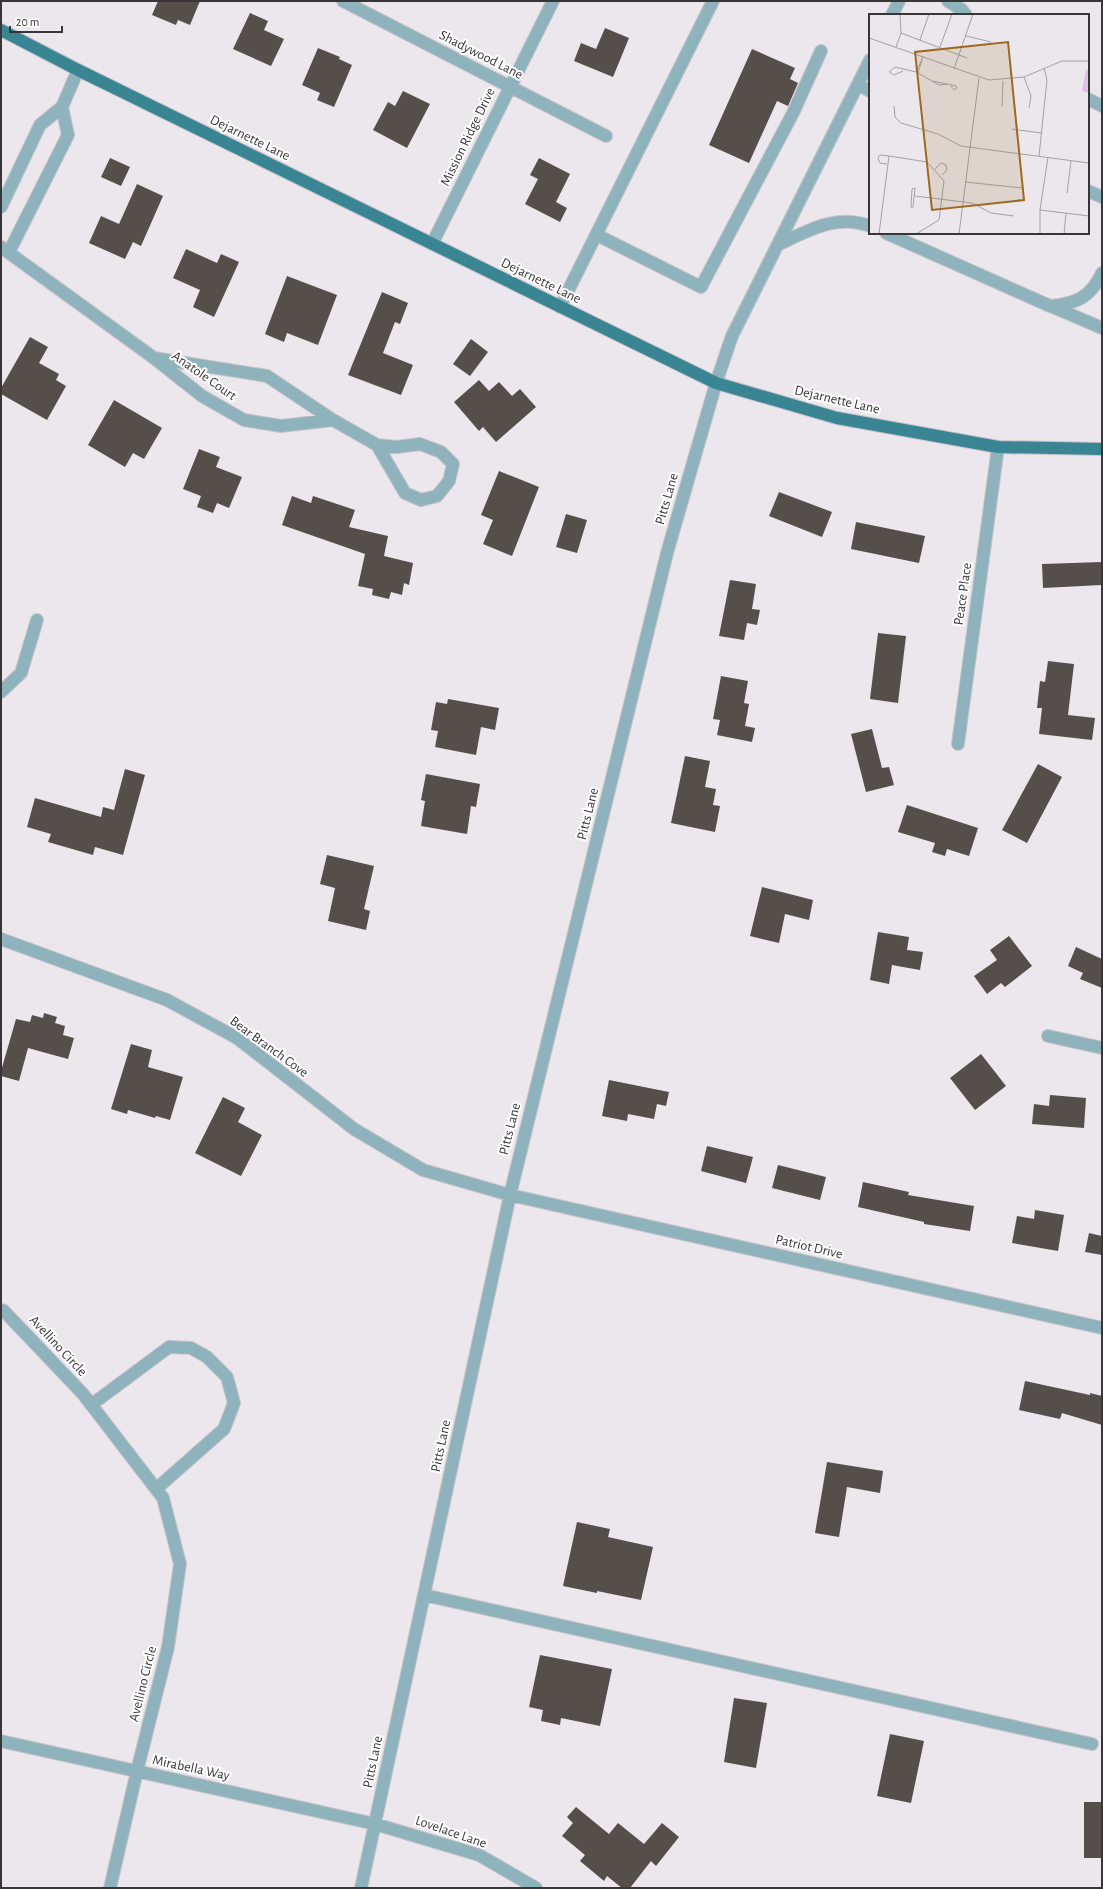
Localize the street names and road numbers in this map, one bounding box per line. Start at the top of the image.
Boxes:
street label: Shadywood Lane [437,28,525,82]
street label: Mission Ridge Drive [438,86,498,188]
street label: Dejarnette Lane [208,113,292,163]
street label: Dejarnette Lane [499,256,583,306]
street label: Anatole Court [169,349,239,404]
street label: Dejarnette Lane [793,383,881,417]
street label: Pitts Lane [653,472,681,526]
street label: Peace Place [952,562,974,626]
street label: Pitts Lane [575,787,601,841]
street label: Bear Branch Cove [227,1014,311,1080]
street label: Pitts Lane [497,1102,523,1156]
street label: Patriot Drive [774,1232,844,1262]
street label: Avellino Circle [27,1313,89,1379]
street label: Pitts Lane [429,1419,453,1473]
street label: Avellino Circle [127,1645,159,1723]
street label: Pitts Lane [361,1735,385,1789]
street label: Mirabella Way [151,1753,231,1783]
street label: Lovelace Lane [414,1813,488,1851]

